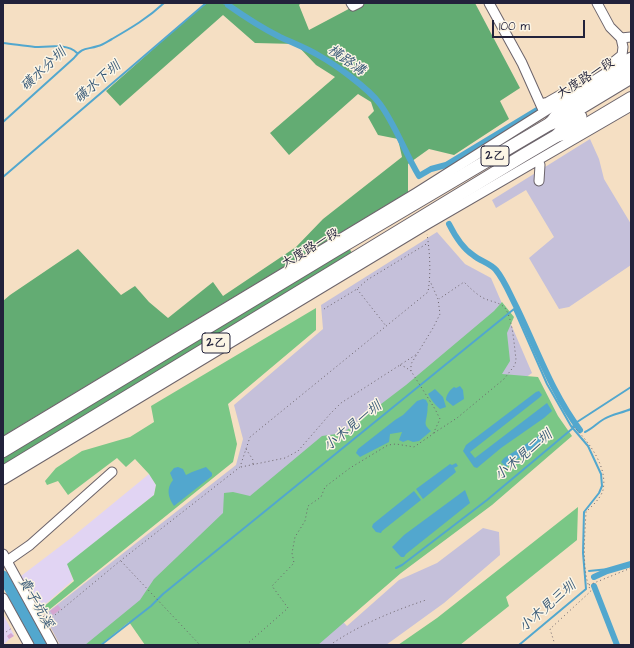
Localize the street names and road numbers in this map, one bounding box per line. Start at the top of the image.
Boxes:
street label: 大度路一段 [554,55,618,103]
road number: 2乙 [481,146,509,166]
street label: 大度路一段 [279,226,343,272]
road number: 2乙 [202,333,230,353]

